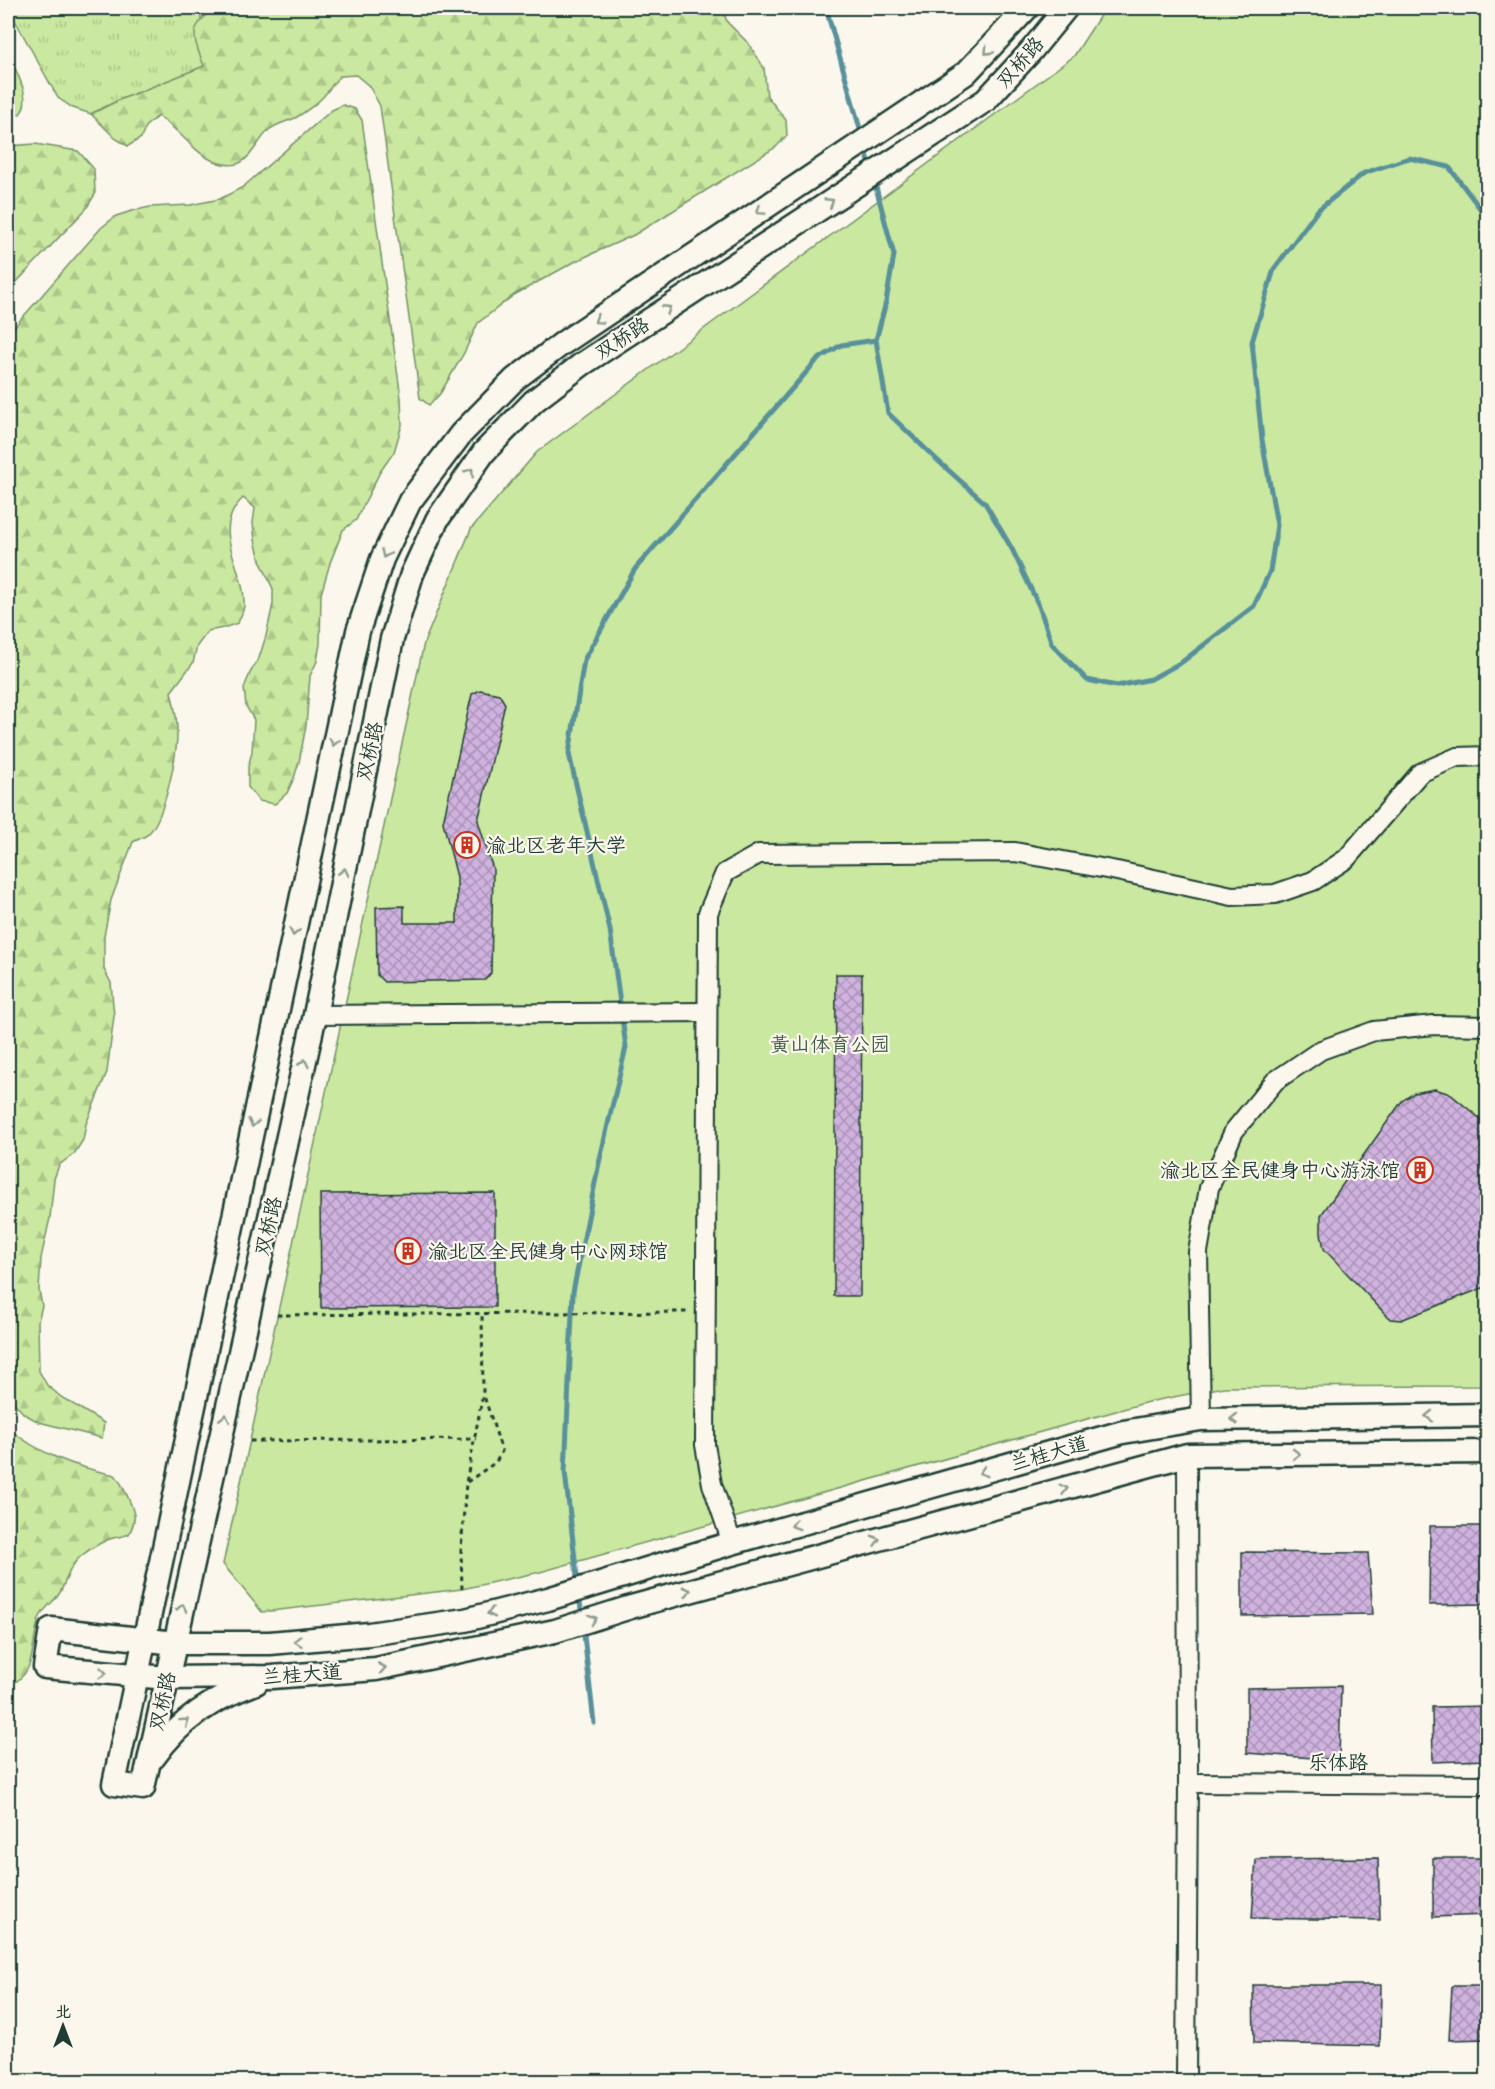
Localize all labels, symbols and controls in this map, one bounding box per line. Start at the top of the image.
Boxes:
street label: 双桥路 [991,31,1049,93]
one-way arrow [984,43,995,54]
one-way arrow [824,198,835,209]
one-way arrow [756,204,767,215]
one-way arrow [661,304,671,316]
street label: 双桥路 [590,311,655,364]
one-way arrow [594,312,604,324]
one-way arrow [463,467,474,478]
one-way arrow [380,547,392,558]
street label: 双桥路 [351,718,387,783]
one-way arrow [328,736,341,746]
building icon: 渝北区老年大学 [452,830,482,860]
place label: 渝北区老年大学 [486,833,626,857]
one-way arrow [337,868,350,878]
one-way arrow [288,927,301,937]
park label: 黄山体育公园 [770,1032,890,1056]
one-way arrow [297,1059,310,1069]
one-way arrow [248,1118,261,1128]
building icon: 渝北区全民健身中心游泳馆 [1405,1155,1435,1185]
place label: 渝北区全民健身中心游泳馆 [1160,1158,1400,1182]
street label: 双桥路 [250,1193,287,1258]
building icon: 渝北区全民健身中心网球馆 [393,1236,423,1266]
place label: 渝北区全民健身中心网球馆 [428,1239,668,1263]
one-way arrow [1425,1410,1434,1422]
one-way arrow [1230,1412,1239,1425]
one-way arrow [218,1413,231,1423]
street label: 兰桂大道 [1007,1430,1091,1476]
one-way arrow [1292,1448,1301,1460]
one-way arrow [978,1465,989,1477]
one-way arrow [1059,1483,1069,1496]
one-way arrow [790,1518,801,1530]
one-way arrow [870,1535,880,1547]
one-way arrow [682,1586,692,1598]
one-way arrow [175,1603,188,1613]
one-way arrow [486,1606,496,1619]
one-way arrow [587,1614,598,1626]
one-way arrow [293,1634,303,1647]
street label: 兰桂大道 [261,1659,343,1689]
one-way arrow [376,1662,386,1675]
one-way arrow [99,1666,108,1679]
street label: 双桥路 [144,1668,180,1733]
one-way arrow [178,1718,189,1729]
street label: 乐体路 [1308,1750,1369,1774]
north arrow [33,1996,93,2056]
text: 北 [55,2002,71,2021]

